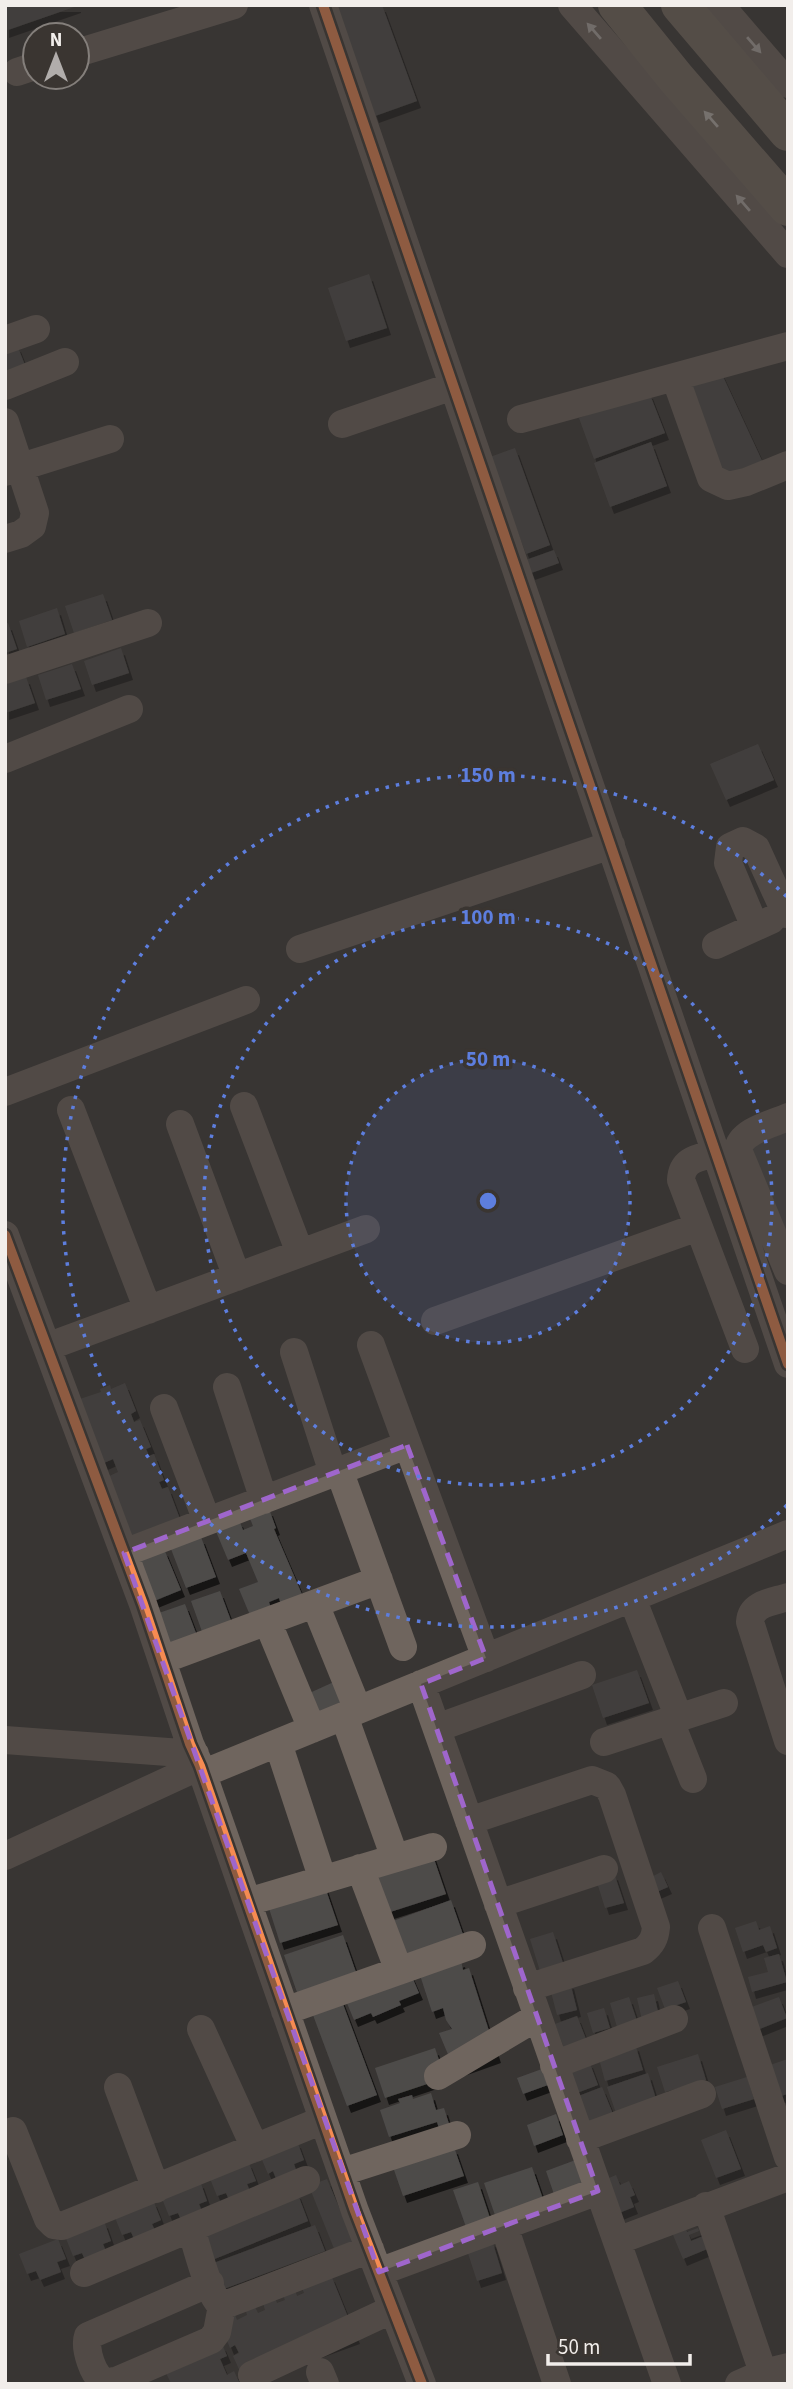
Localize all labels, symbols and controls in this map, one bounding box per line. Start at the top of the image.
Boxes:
north arrow [21,21,91,91]
one-way arrow [587,22,602,39]
text: N [50,27,62,54]
one-way arrow [746,36,761,53]
one-way arrow [704,110,719,127]
one-way arrow [736,194,751,211]
text: 150 m [460,760,516,790]
text: 100 m [460,902,516,932]
text: 50 m [466,1044,510,1074]
centre of rings [476,1189,500,1213]
scale bar [548,2322,690,2366]
text: 50 m [558,2332,600,2362]

